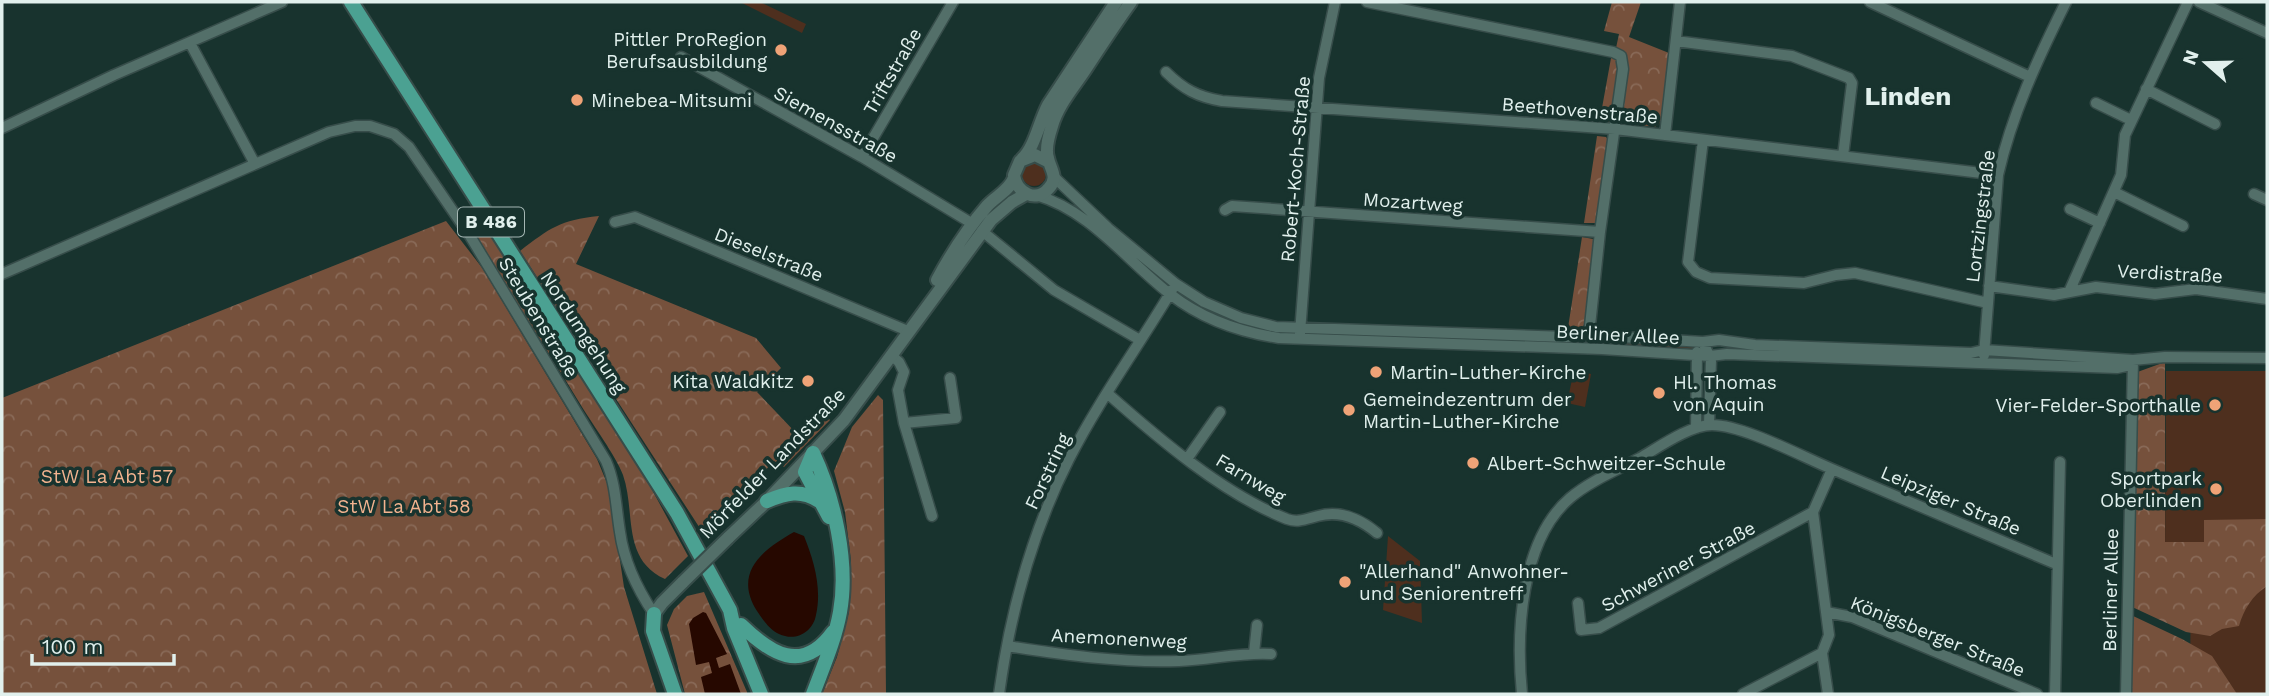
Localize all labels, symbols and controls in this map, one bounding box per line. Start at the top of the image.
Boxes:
street label: Triftstraße [858,24,926,119]
place label: Pittler ProRegion Berufsausbildung [606,28,768,73]
north arrow [2171,28,2241,98]
marker: Pittler ProRegion Berufsausbildung [773,42,789,58]
text: N [2177,47,2204,68]
street label: Robert-Koch-Straße [1276,75,1315,263]
street label: Siemensstraße [770,81,902,168]
district label: Linden [1865,81,1951,111]
place label: Minebea-Mitsumi [591,89,752,112]
marker: Minebea-Mitsumi [569,92,585,108]
street label: Beethovenstraße [1501,92,1659,129]
street label: Lortzingstraße [1961,148,2000,284]
street label: Mozartweg [1362,188,1465,218]
road number: B 486 [458,208,524,236]
street label: Dieselstraße [711,222,827,287]
street label: Steubenstraße [494,253,584,382]
street label: Verdistraße [2117,259,2223,288]
street label: Nordumgehung [536,267,632,398]
street label: Berliner Allee [1556,320,1680,349]
place label: Martin-Luther-Kirche [1390,361,1586,384]
marker: Martin-Luther-Kirche [1368,364,1384,380]
place label: Kita Waldkitz [672,370,794,393]
place label: Hl. Thomas von Aquin [1673,371,1777,416]
marker: Kita Waldkitz [800,373,816,389]
street label: Mörfelder Landstraße [694,383,850,543]
marker: Hl. Thomas von Aquin [1651,385,1667,401]
place label: Gemeindezentrum der Martin-Luther-Kirche [1363,388,1572,433]
place label: Vier-Felder-Sporthalle [1995,394,2201,417]
marker: Vier-Felder-Sporthalle [2207,397,2223,413]
marker: Gemeindezentrum der Martin-Luther-Kirche [1341,402,1357,418]
street label: Forstring [1020,428,1076,513]
street label: Farnweg [1212,449,1291,509]
place label: Albert-Schweitzer-Schule [1487,452,1726,475]
marker: Albert-Schweitzer-Schule [1465,455,1481,471]
street label: Leipziger Straße [1877,461,2024,540]
park label: StW La Abt 57 [41,465,173,488]
place label: Sportpark Oberlinden [2100,467,2202,512]
marker: Sportpark Oberlinden [2208,481,2224,497]
park label: StW La Abt 58 [337,495,471,518]
street label: Schweriner Straße [1597,516,1759,617]
street label: Berliner Allee [2098,528,2123,652]
place label: "Allerhand" Anwohner- und Seniorentreff [1359,560,1569,605]
marker: "Allerhand" Anwohner- und Seniorentreff [1337,574,1353,590]
street label: Königsberger Straße [1847,591,2028,682]
scale bar [32,622,173,666]
street label: Anemonenweg [1051,623,1188,654]
text: 100 m [42,634,104,659]

